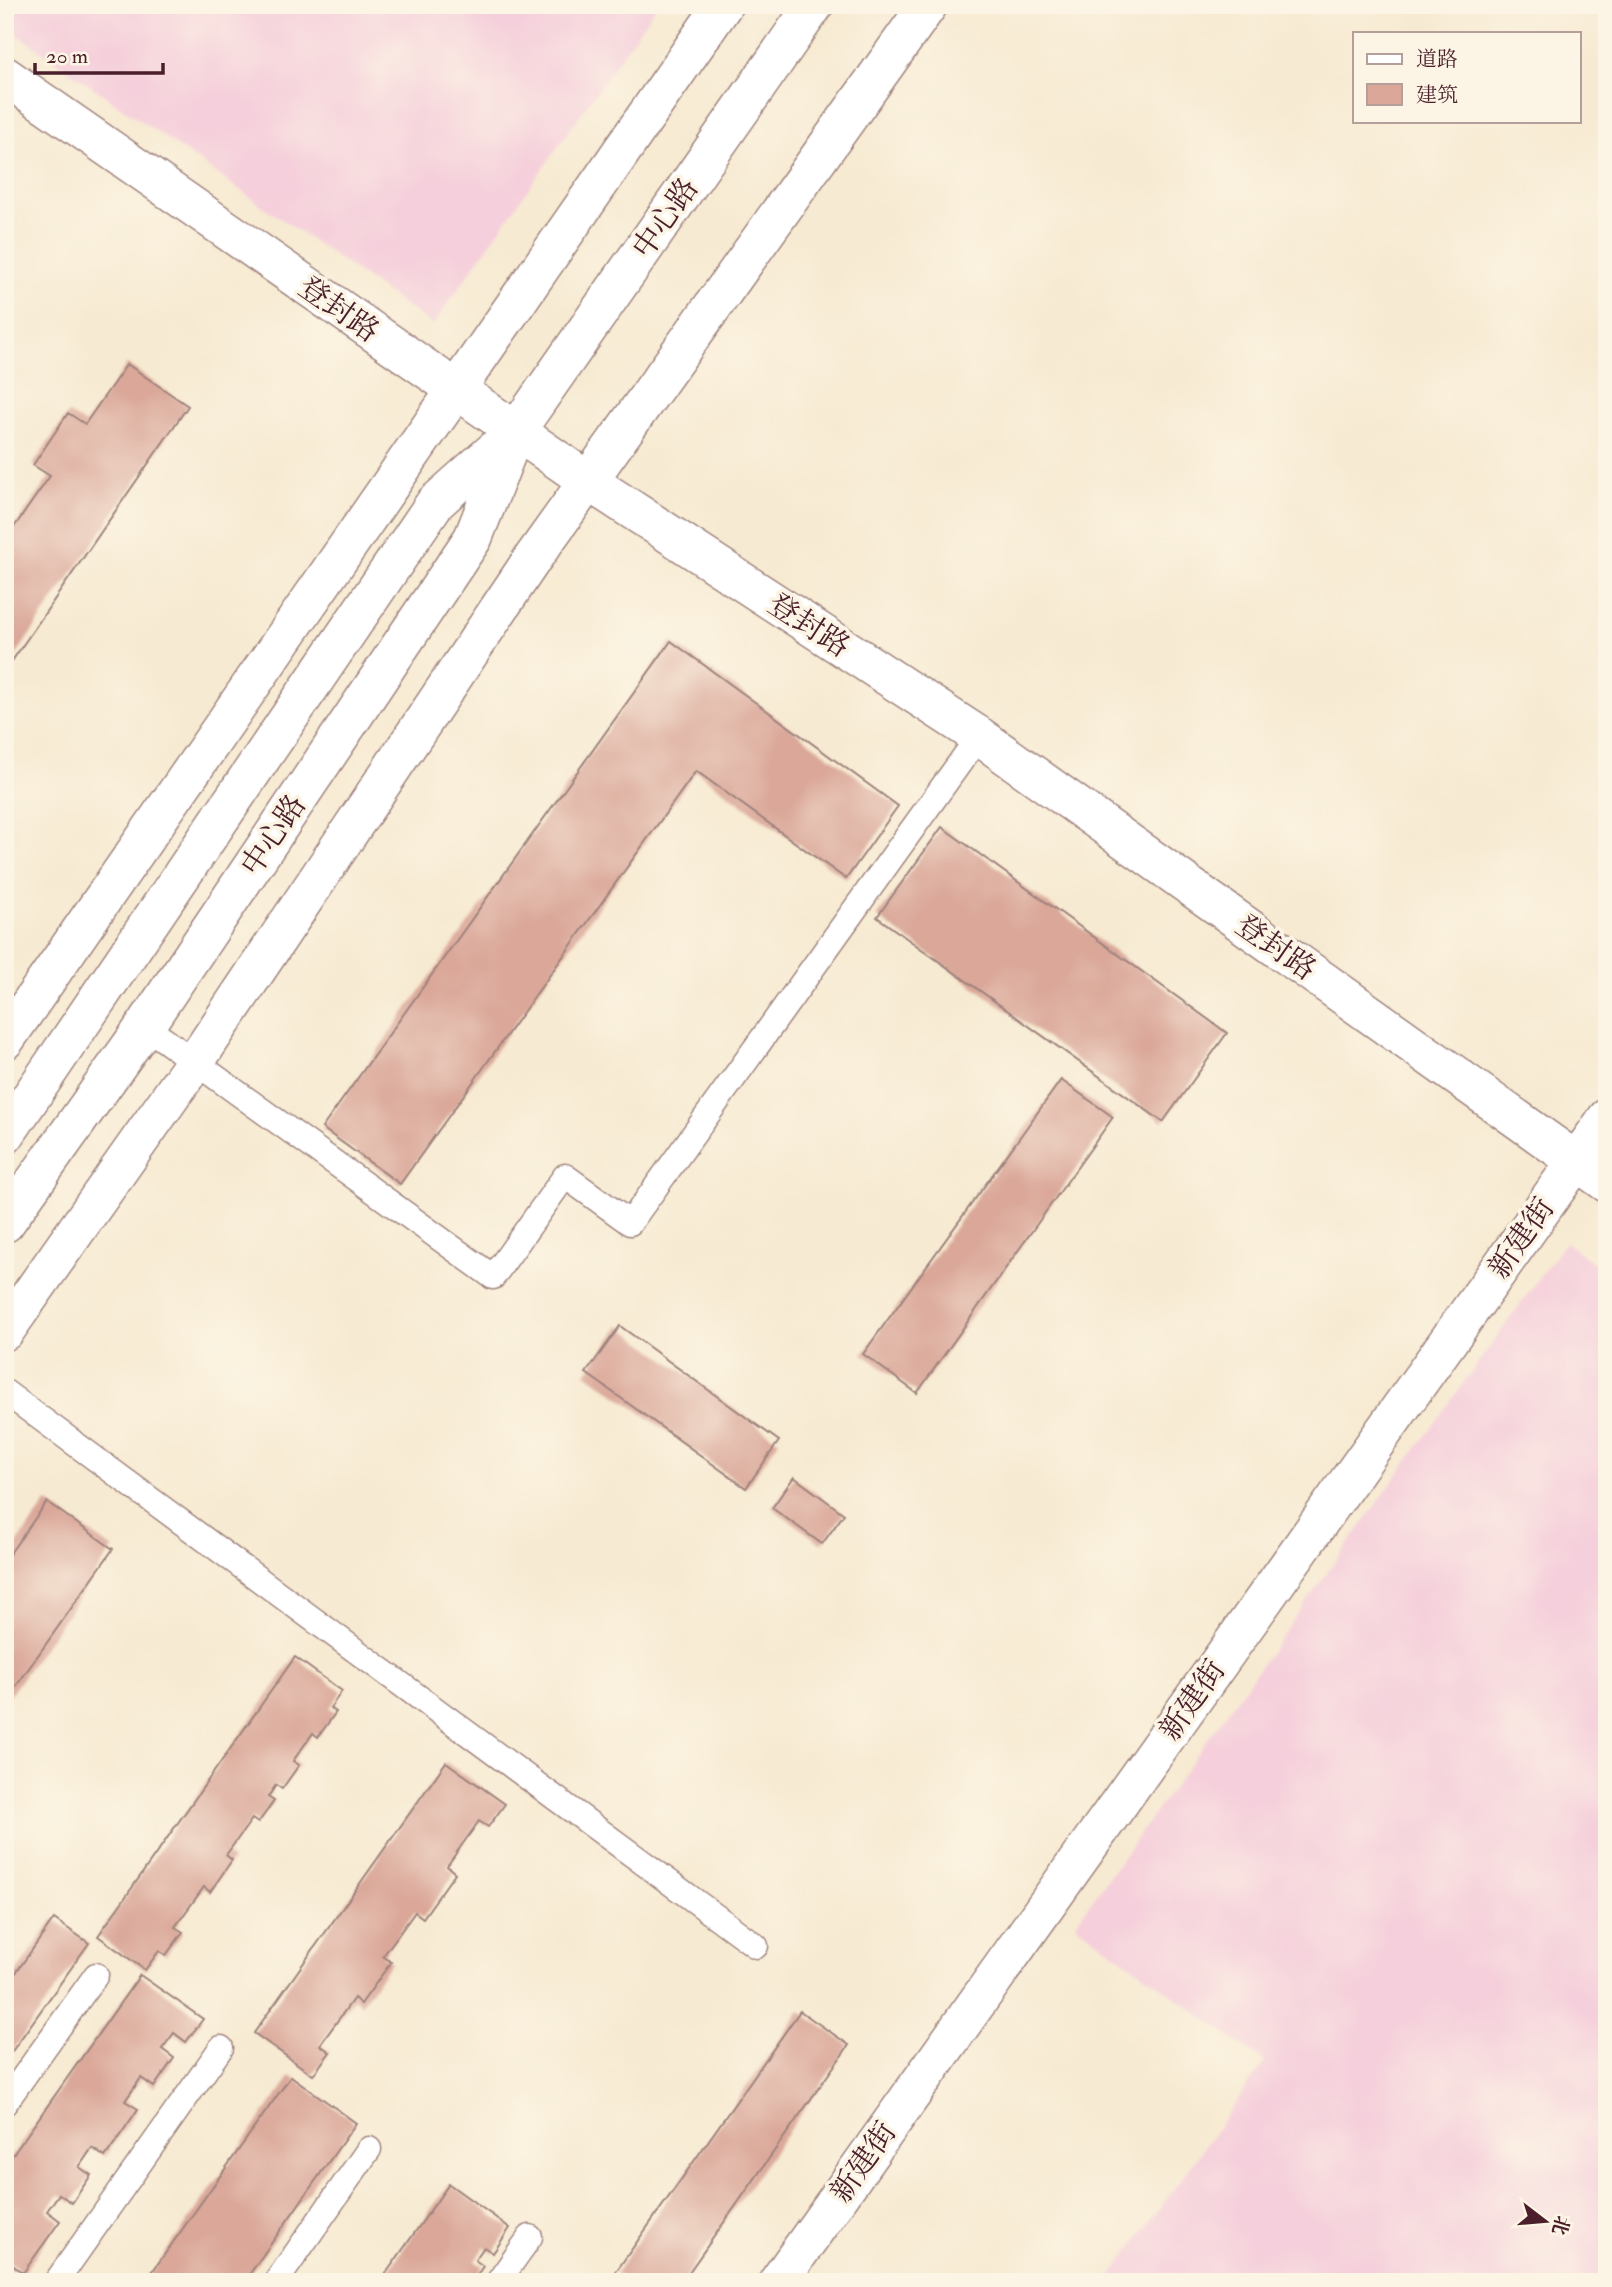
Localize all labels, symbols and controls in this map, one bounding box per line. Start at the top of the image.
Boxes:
scale bar [35,32,163,76]
legend [1353,32,1580,122]
text: 20 m [46,43,88,70]
text: 道路 [1416,46,1458,73]
text: 建筑 [1416,82,1458,109]
street label: 中心路 [624,171,706,266]
street label: 登封路 [291,268,386,350]
street label: 登封路 [761,585,857,665]
street label: 中心路 [233,788,314,883]
street label: 登封路 [1228,906,1323,988]
street label: 新建街 [1480,1191,1562,1286]
street label: 新建街 [1151,1653,1233,1748]
street label: 新建街 [822,2115,904,2210]
north arrow [1510,2186,1580,2256]
text: 北 [1546,2213,1575,2238]

